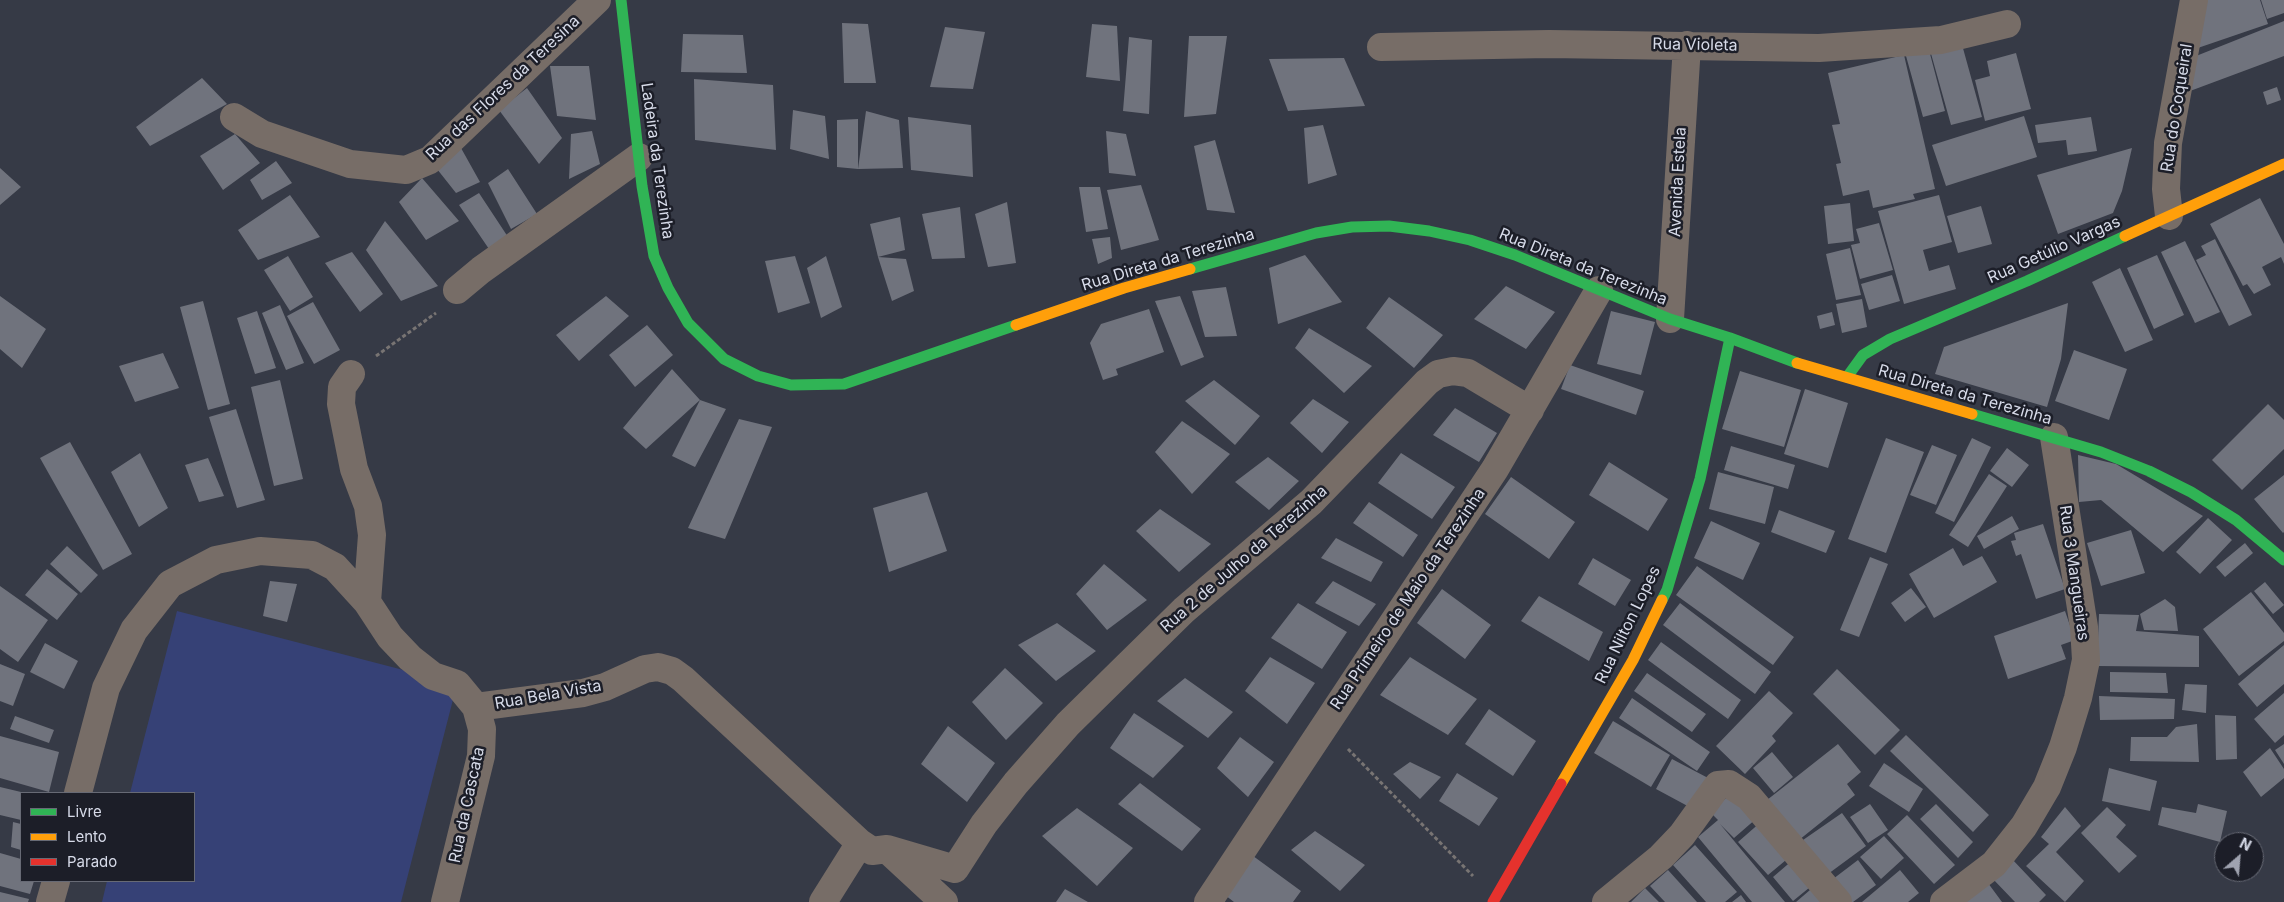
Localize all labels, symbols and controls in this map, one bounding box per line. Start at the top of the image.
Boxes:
street label: Rua das Flores da Teresina [422,12,584,164]
street label: Rua Violeta [1652,35,1738,55]
street label: Rua do Coqueiral [2157,42,2197,174]
street label: Ladeira da Terezinha [637,82,677,240]
street label: Avenida Estela [1666,127,1690,237]
street label: Rua Getúlio Vargas [1985,212,2123,288]
street label: Rua Direta da Terezinha [1496,224,1670,310]
street label: Rua Direta da Terezinha [1079,225,1257,295]
street label: Rua Direta da Terezinha [1876,361,2054,429]
street label: Rua 2 de Julho da Terezinha [1157,481,1331,637]
street label: Rua Primeiro de Maio da Terezinha [1327,485,1489,713]
street label: Rua 3 Mangueiras [2055,504,2093,642]
street label: Rua Nilton Lopes [1591,563,1665,687]
street label: Rua Bela Vista [493,676,603,714]
street label: Rua da Cascata [445,745,489,865]
legend [20,792,195,882]
text: Livre [67,802,102,821]
text: Lento [67,827,107,846]
north arrow [2214,832,2264,882]
text: N [2237,834,2254,854]
text: Parado [67,852,117,871]

